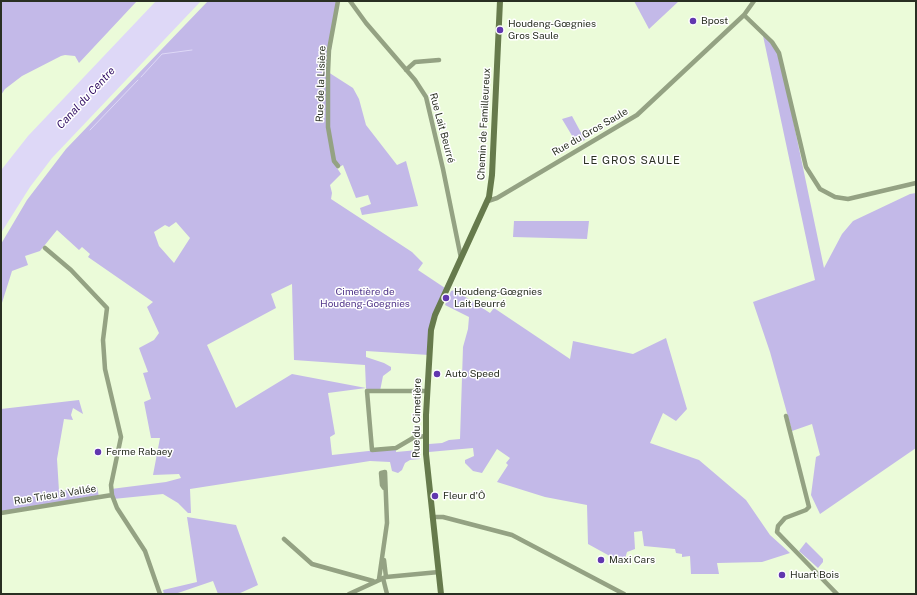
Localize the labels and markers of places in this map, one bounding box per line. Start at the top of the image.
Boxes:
place label: Bpost [701,15,728,27]
marker: Bpost [688,16,698,26]
place label: Houdeng-Gœgnies Gros Saule [508,18,596,42]
marker: Houdeng-Gœgnies Gros Saule [495,25,505,35]
place label: Houdeng-Gœgnies Lait Beurré [454,286,542,310]
marker: Houdeng-Gœgnies Lait Beurré [441,293,451,303]
place label: Auto Speed [445,368,500,380]
marker: Auto Speed [432,369,442,379]
place label: Ferme Rabaey [106,446,173,458]
marker: Ferme Rabaey [93,447,103,457]
place label: Fleur d'Ô [443,490,485,502]
marker: Fleur d'Ô [430,491,440,501]
place label: Maxi Cars [609,554,655,566]
marker: Maxi Cars [596,555,606,565]
place label: Huart Bois [790,569,839,581]
marker: Huart Bois [777,570,787,580]

